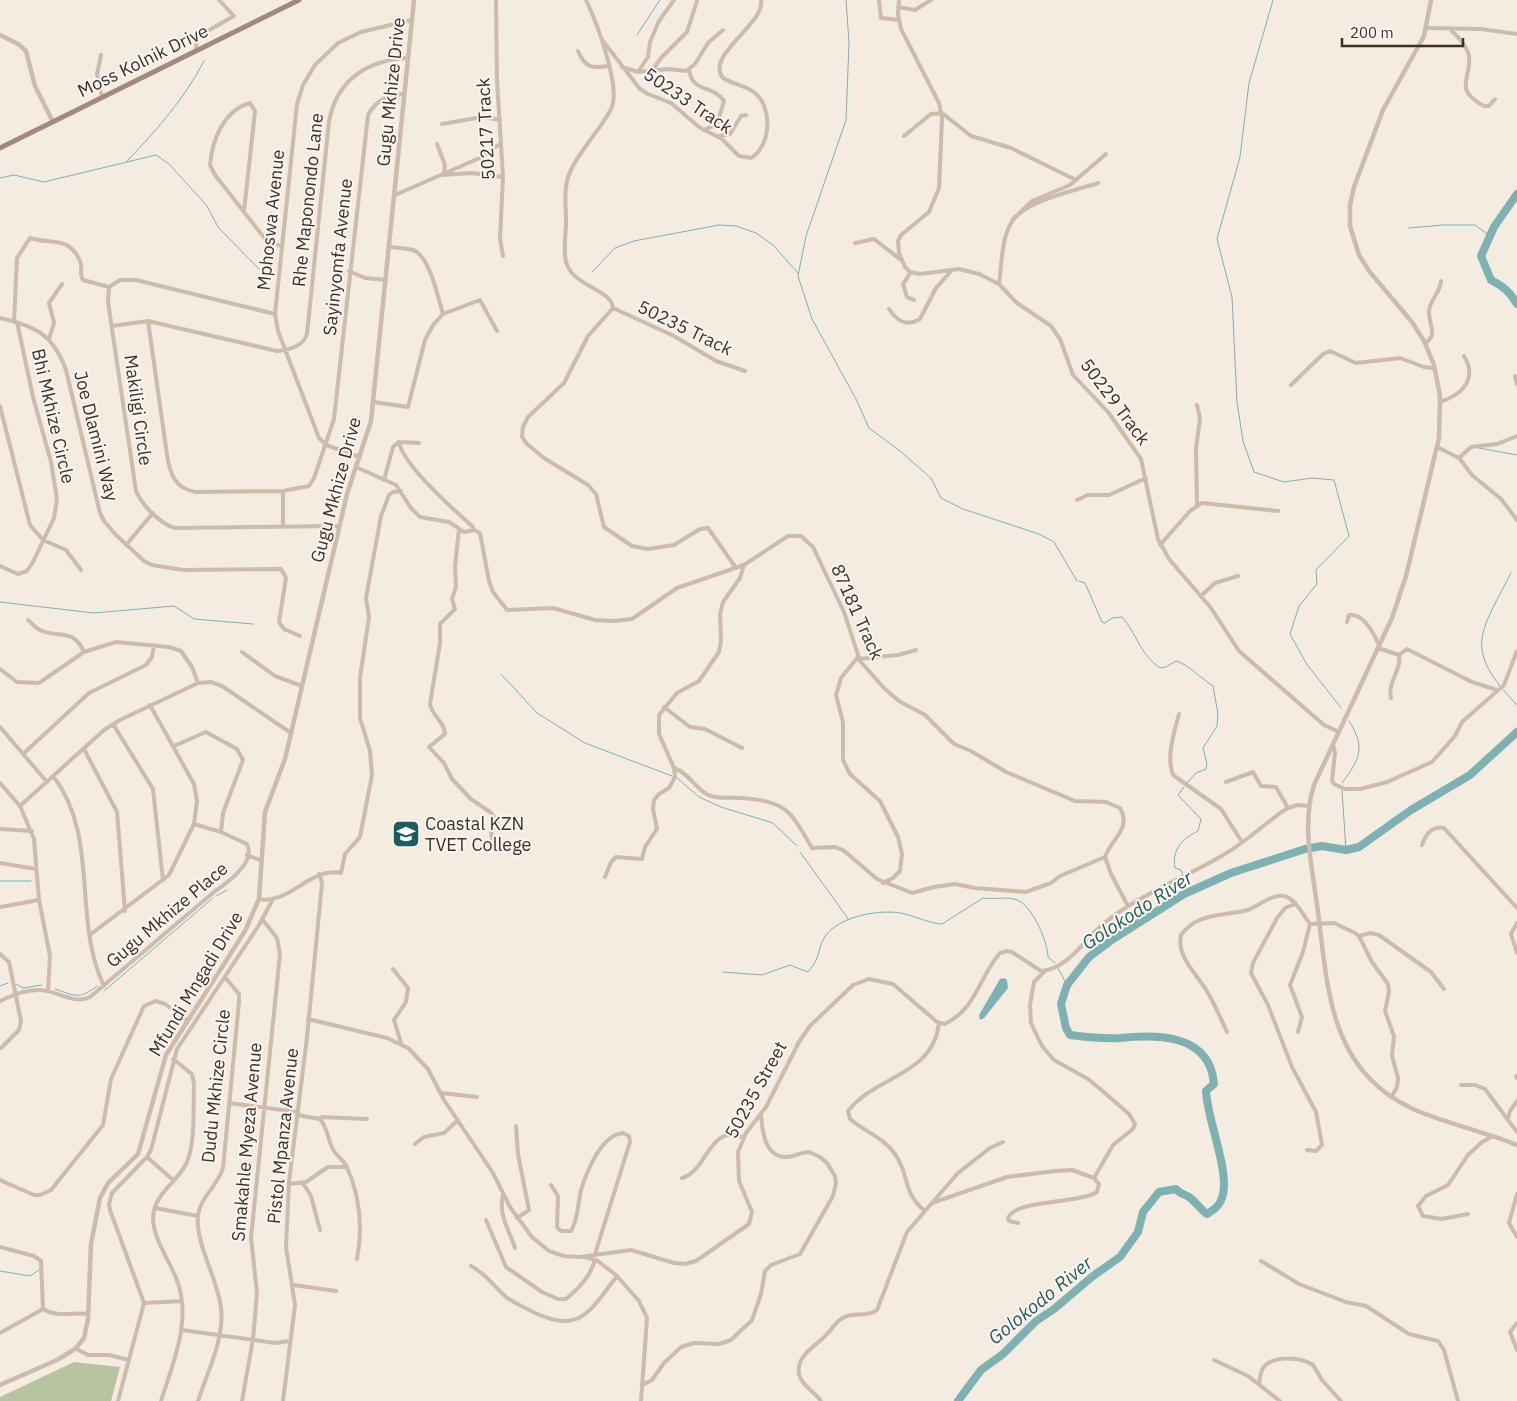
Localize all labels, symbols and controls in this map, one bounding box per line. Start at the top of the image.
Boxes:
scale bar [1342,15,1463,47]
street label: Gugu Mkhize Drive [371,16,410,168]
street label: Moss Kolnik Drive [74,19,212,102]
text: 200 m [1350,23,1394,42]
street label: 50233 Track [639,62,738,139]
street label: 50217 Track [471,77,500,181]
street label: Rhe Maponondo Lane [287,112,328,288]
street label: Mphoswa Avenue [252,148,289,292]
street label: Sayinyomfa Avenue [318,177,357,337]
street label: 50235 Track [634,295,737,361]
street label: Bhi Mkhize Circle [27,346,80,486]
street label: Makiligi Circle [119,353,158,467]
street label: 50229 Track [1075,354,1156,450]
street label: Joe Dlamini Way [69,368,124,503]
street label: Gugu Mkhize Drive [305,415,366,565]
street label: 87181 Track [826,560,889,664]
place label: Coastal KZN TVET College [425,812,532,856]
school or university icon: Coastal KZN TVET College [391,819,421,849]
street label: Gugu Mkhize Place [101,857,232,972]
water label: Golokodo River [1077,865,1198,955]
street label: Mfundi Mngadi Drive [143,907,248,1060]
street label: Dudu Mkhize Circle [196,1008,235,1164]
street label: 50235 Street [719,1037,792,1142]
street label: Smakahle Myeza Avenue [226,1041,267,1242]
street label: Pistol Mpanza Avenue [262,1047,303,1225]
water label: Golokodo River [983,1250,1098,1349]

